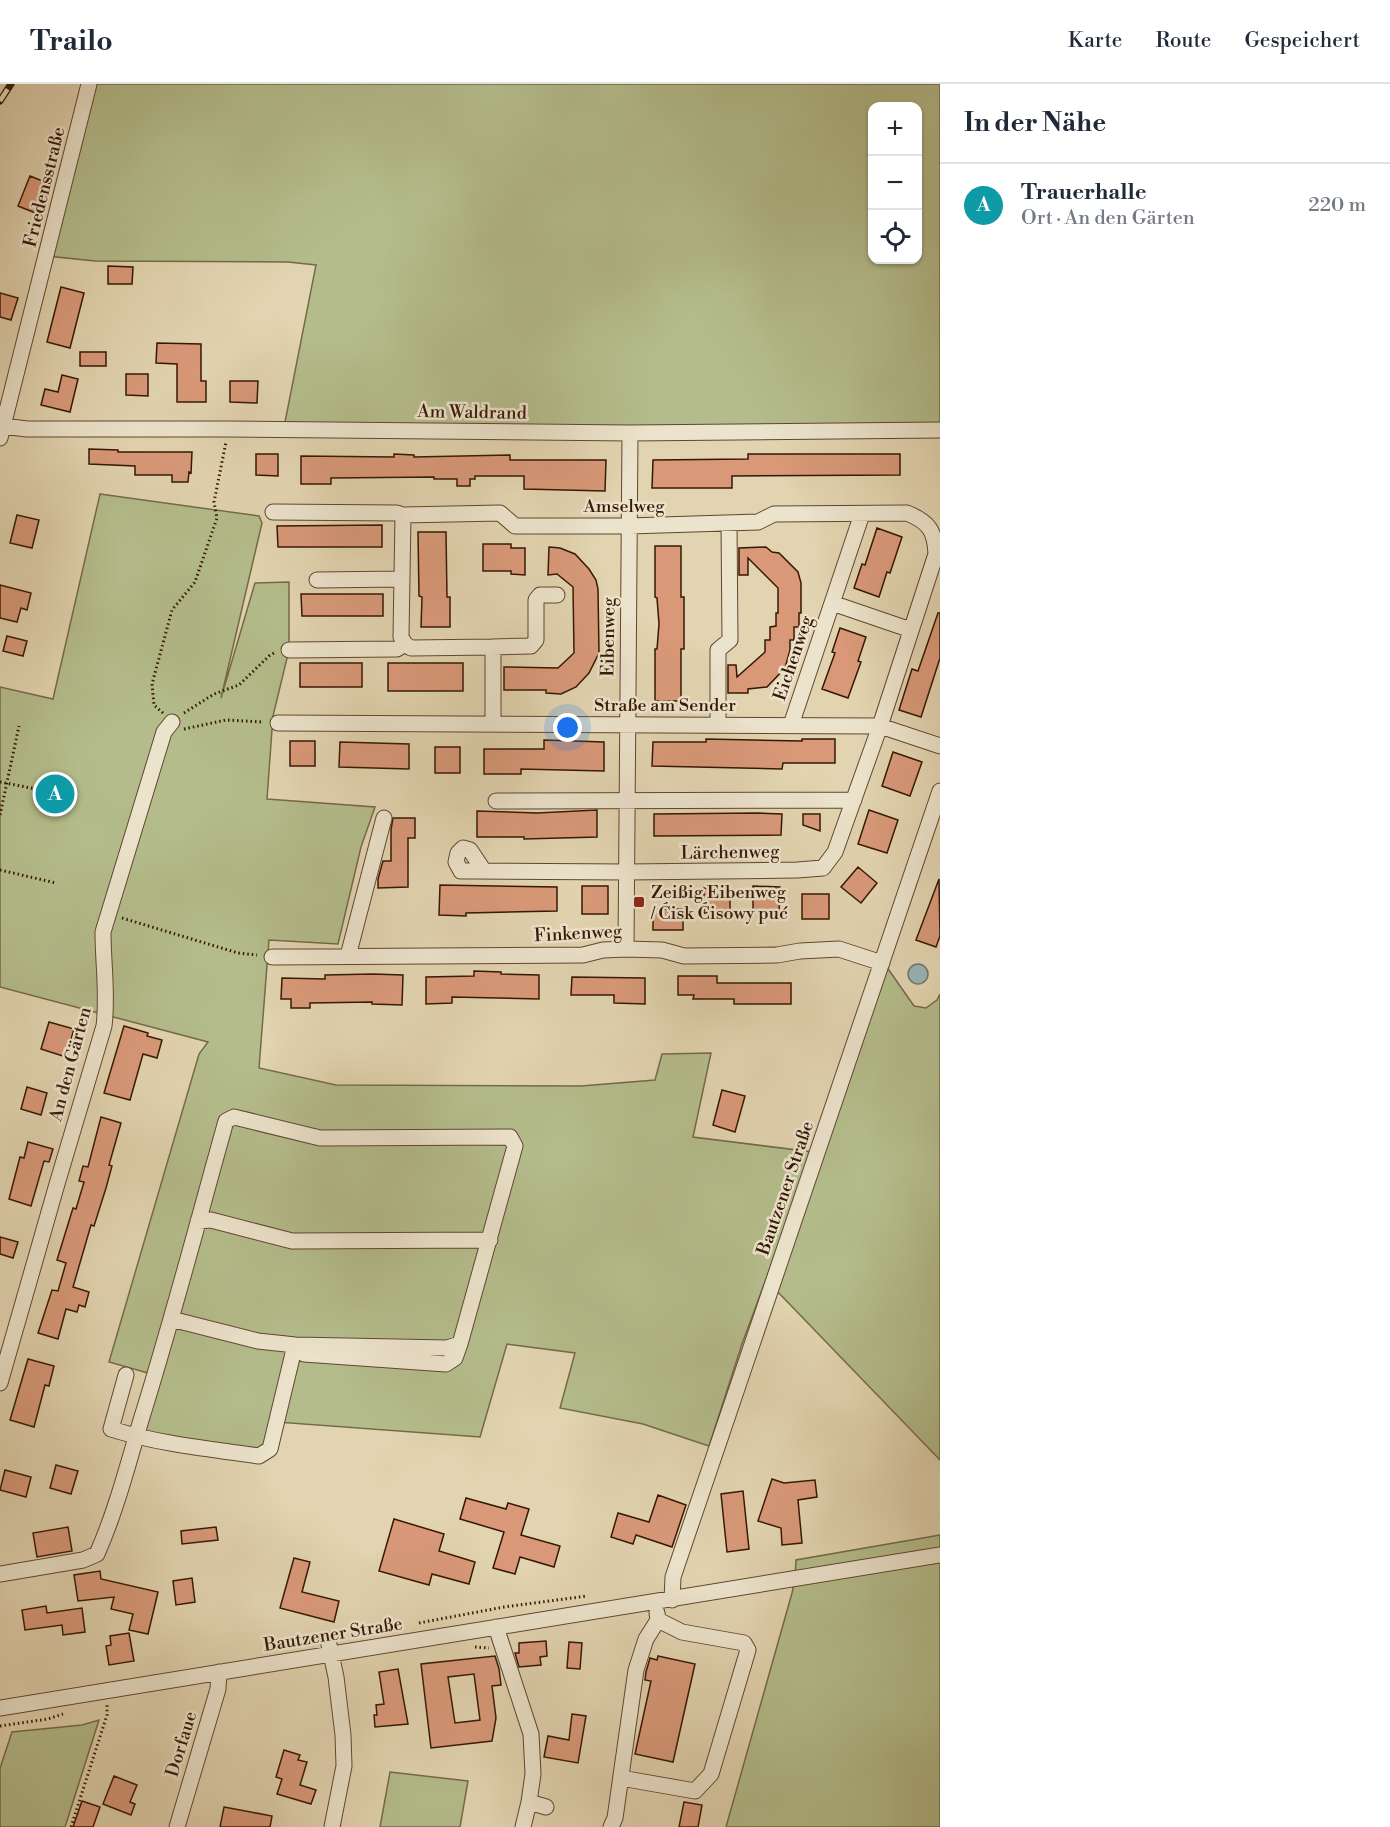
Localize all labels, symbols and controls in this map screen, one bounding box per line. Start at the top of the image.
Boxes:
text: Trailo [30,24,113,59]
text: Karte [1068,28,1122,54]
text: Route [1155,28,1211,54]
text: Gespeichert [1244,28,1360,54]
map controls [868,102,922,264]
button: + [868,102,922,156]
text: In der Nähe [964,107,1106,139]
street label: Friedensstraße [18,125,71,250]
button: − [868,156,922,210]
text: Trauerhalle [1021,179,1147,206]
text: A [976,193,991,218]
text: 220 m [1308,193,1366,218]
text: Ort · An den Gärten [1021,206,1195,231]
button: locate [868,210,922,264]
street label: Am Waldrand [416,400,528,425]
street label: Amselweg [582,495,665,518]
street label: Eibenweg [596,597,621,677]
street label: Eichenweg [768,612,819,704]
street label: Straße am Sender [594,694,736,717]
your location [553,713,582,742]
pin: A [36,772,74,816]
street label: Lärchenweg [680,840,780,865]
place label: Zeißig Eibenweg / Ćisk Ćisowy puć [650,881,788,925]
marker: Zeißig Eibenweg / Ćisk Ćisowy puć [632,895,646,909]
street label: Finkenweg [533,920,623,947]
street label: An den Gärten [44,1004,97,1125]
street label: Bautzener Straße [751,1118,819,1259]
street label: Bautzener Straße [261,1612,404,1657]
street label: Dorfaue [161,1709,202,1780]

